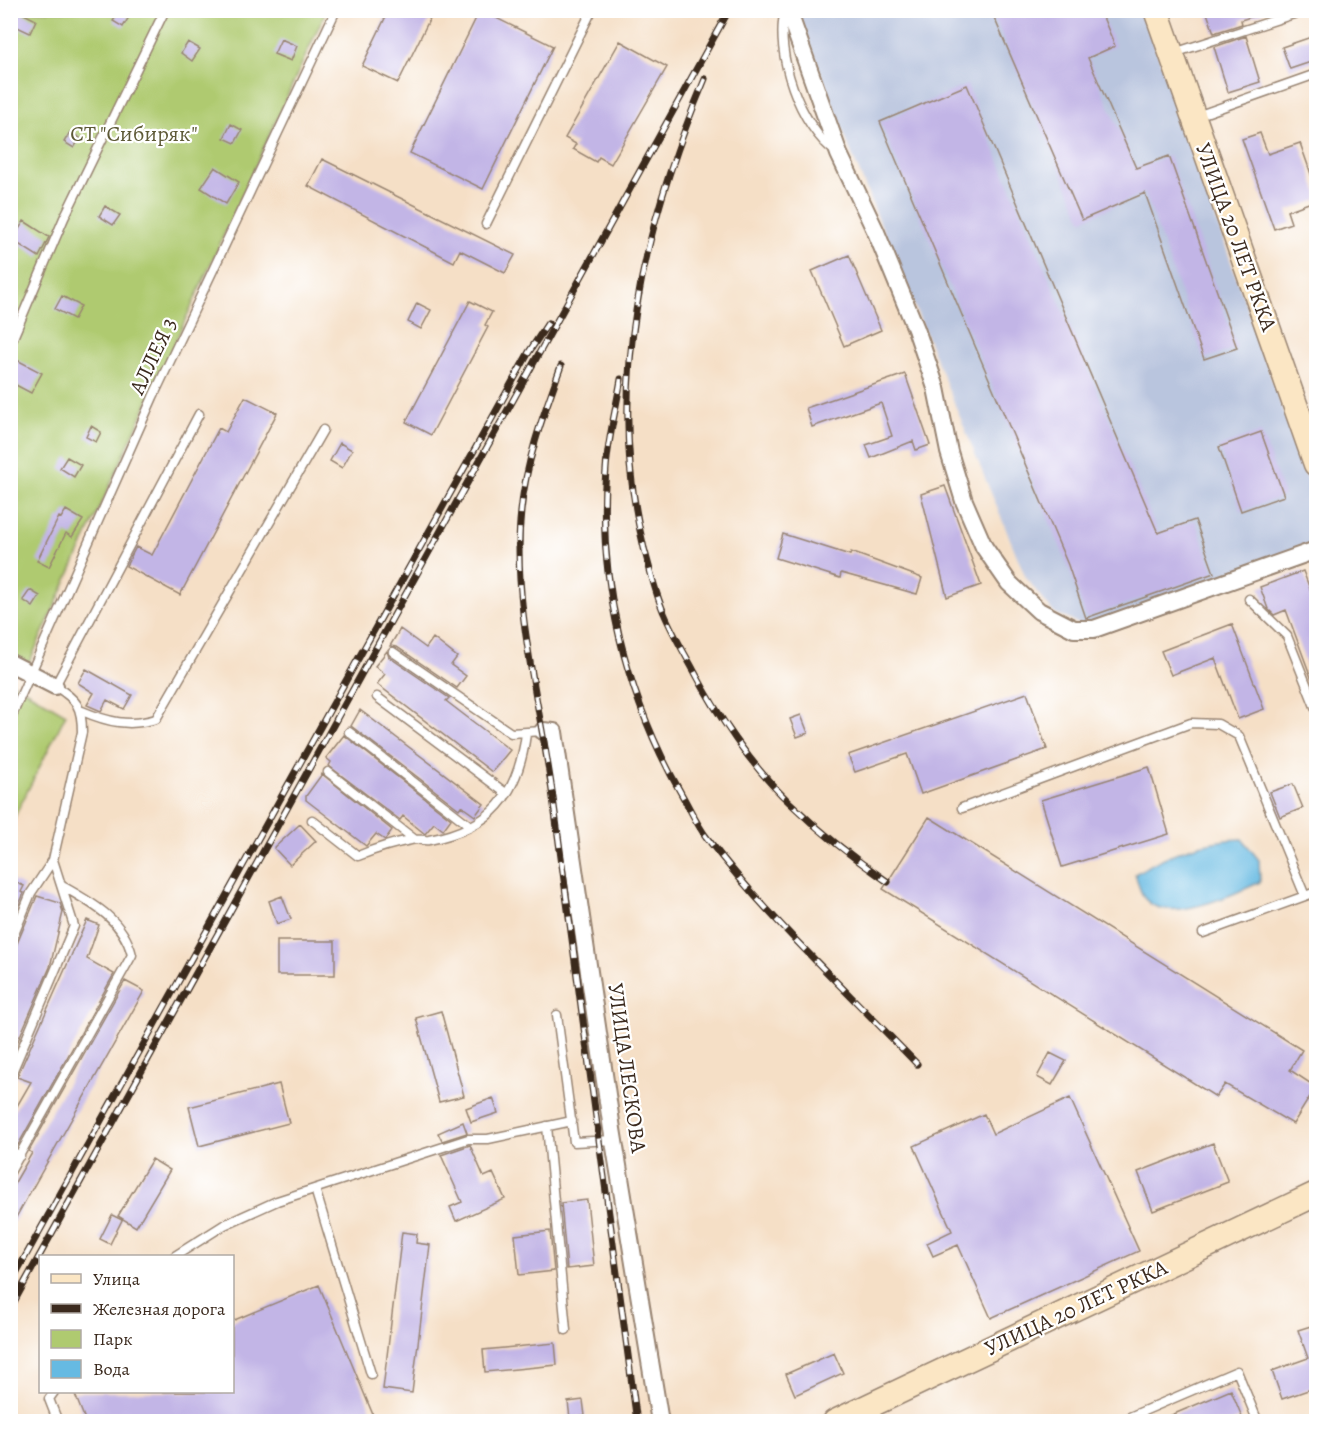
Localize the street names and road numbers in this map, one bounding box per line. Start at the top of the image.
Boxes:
street label: УЛИЦА 20 ЛЕТ РККА [1188,139,1284,336]
street label: АЛЛЕЯ 3 [122,313,184,400]
street label: УЛИЦА ЛЕСКОВА [600,981,654,1156]
street label: УЛИЦА 20 ЛЕТ РККА [980,1252,1173,1364]

